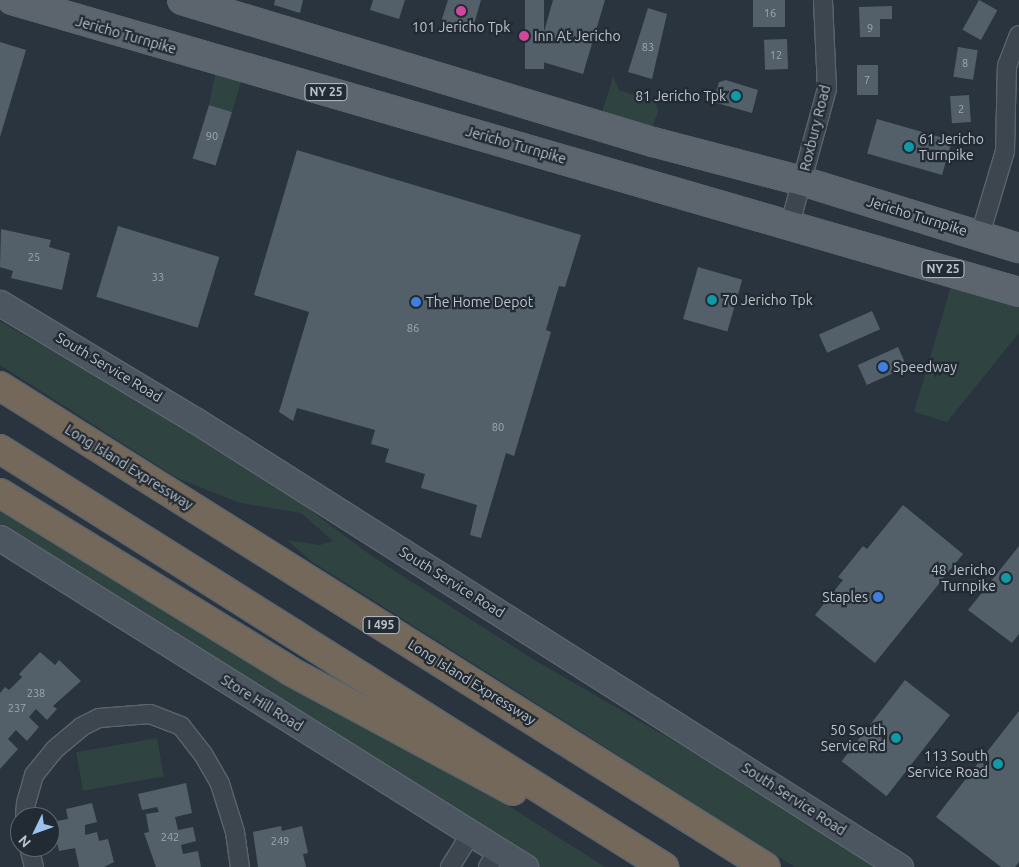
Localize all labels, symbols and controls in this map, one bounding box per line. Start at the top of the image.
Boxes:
marker: 101 Jericho Tpk [455,5,467,17]
house number: 16 [764,6,776,20]
street label: Jericho Turnpike [74,13,178,57]
place label: 101 Jericho Tpk [412,19,510,35]
house number: 9 [867,21,873,35]
place label: Inn At Jericho [534,28,621,44]
marker: Inn At Jericho [518,30,530,42]
house number: 83 [642,40,654,54]
house number: 12 [770,48,782,62]
house number: 8 [962,56,968,70]
house number: 7 [864,73,870,87]
road number: NY 25 [304,82,348,101]
street label: Roxbury Road [796,83,834,173]
place label: 81 Jericho Tpk [635,88,726,104]
marker: 81 Jericho Tpk [730,90,742,102]
house number: 2 [958,102,964,116]
street label: Jericho Turnpike [464,123,568,167]
house number: 90 [206,129,218,143]
place label: 61 Jericho Turnpike [919,131,984,164]
marker: 61 Jericho Turnpike [903,141,915,153]
street label: Jericho Turnpike [865,193,969,239]
house number: 25 [28,250,40,264]
road number: NY 25 [920,260,966,278]
house number: 33 [152,270,164,284]
place label: 70 Jericho Tpk [722,292,813,308]
place label: The Home Depot [426,294,533,310]
marker: 70 Jericho Tpk [706,294,718,306]
marker: The Home Depot [410,296,422,308]
house number: 86 [407,321,419,335]
street label: South Service Road [53,329,165,405]
place label: Speedway [893,359,957,375]
marker: Speedway [877,361,889,373]
house number: 80 [492,420,504,434]
street label: Long Island Expressway [62,421,196,513]
street label: South Service Road [396,543,508,621]
place label: 48 Jericho Turnpike [931,562,996,594]
marker: 48 Jericho Turnpike [1000,572,1012,584]
place label: Staples [822,589,868,605]
marker: Staples [872,591,884,603]
road number: I 495 [362,616,400,634]
street label: Long Island Expressway [405,636,539,728]
street label: Store Hill Road [218,671,306,735]
house number: 238 [27,686,45,700]
house number: 237 [8,701,26,715]
place label: 50 South Service Rd [821,722,886,754]
marker: 50 South Service Rd [890,732,902,744]
place label: 113 South Service Road [907,748,988,780]
marker: 113 South Service Road [992,758,1004,770]
street label: South Service Road [739,759,849,839]
north arrow [10,807,60,857]
house number: 242 [161,830,179,844]
text: N [15,832,34,851]
house number: 249 [271,834,289,848]

